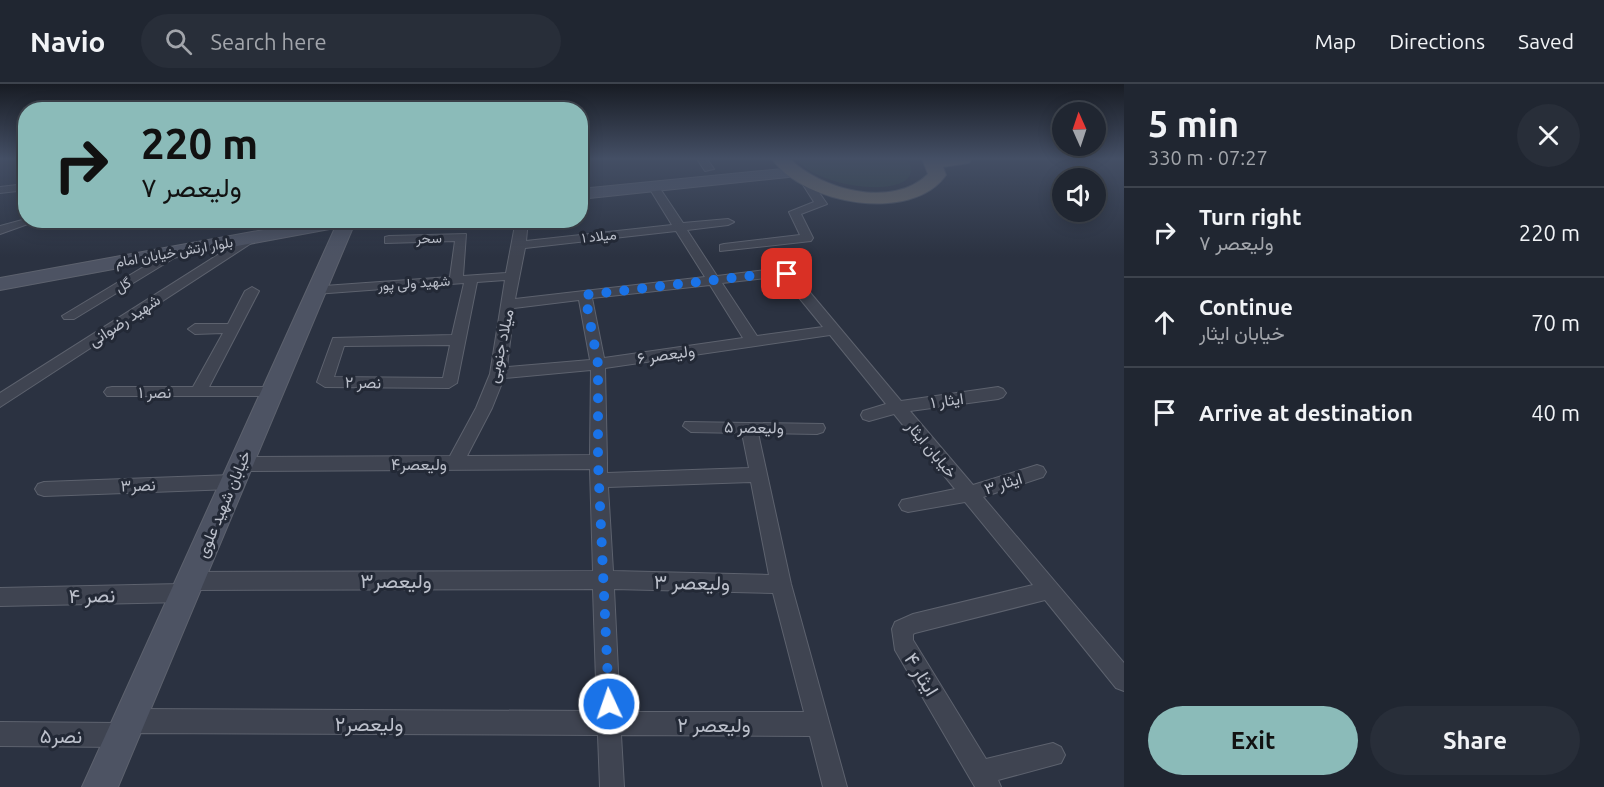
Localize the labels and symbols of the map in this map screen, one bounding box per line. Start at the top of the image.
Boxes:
north arrow [1052,102,1106,156]
street label: میلاد ۱ [581,226,617,246]
street label: سحر [415,230,442,247]
street label: بلوار ارتش خیابان امام [114,234,234,271]
pin [761,248,812,299]
street label: شهید ولی پور [376,272,451,296]
street label: گل [112,274,134,297]
street label: شهید رضوانی [85,290,164,352]
street label: میلاد جنوبی [483,307,519,385]
street label: ولیعصر ۶ [636,341,696,369]
street label: نصر ۲ [345,373,381,393]
street label: نصر ۱ [139,383,171,403]
street label: ایثار ۱ [930,389,965,413]
street label: خیابان ایثار [901,416,961,483]
street label: ولیعصر ۵ [724,417,784,439]
street label: خیابان شهید علوی [192,448,256,561]
street label: ولیعصر۴ [391,455,447,475]
street label: ایثار ۳ [982,468,1025,499]
street label: نصر۳ [120,475,156,497]
street label: ولیعصر۳ [360,569,432,594]
street label: ولیعصر ۳ [654,570,730,596]
street label: نصر ۴ [68,583,116,609]
street label: ایثار ۴ [898,648,944,701]
position arrow [577,672,641,736]
street label: ولیعصر۲ [335,712,403,737]
street label: ولیعصر ۲ [677,713,751,738]
street label: نصر۵ [40,724,82,749]

